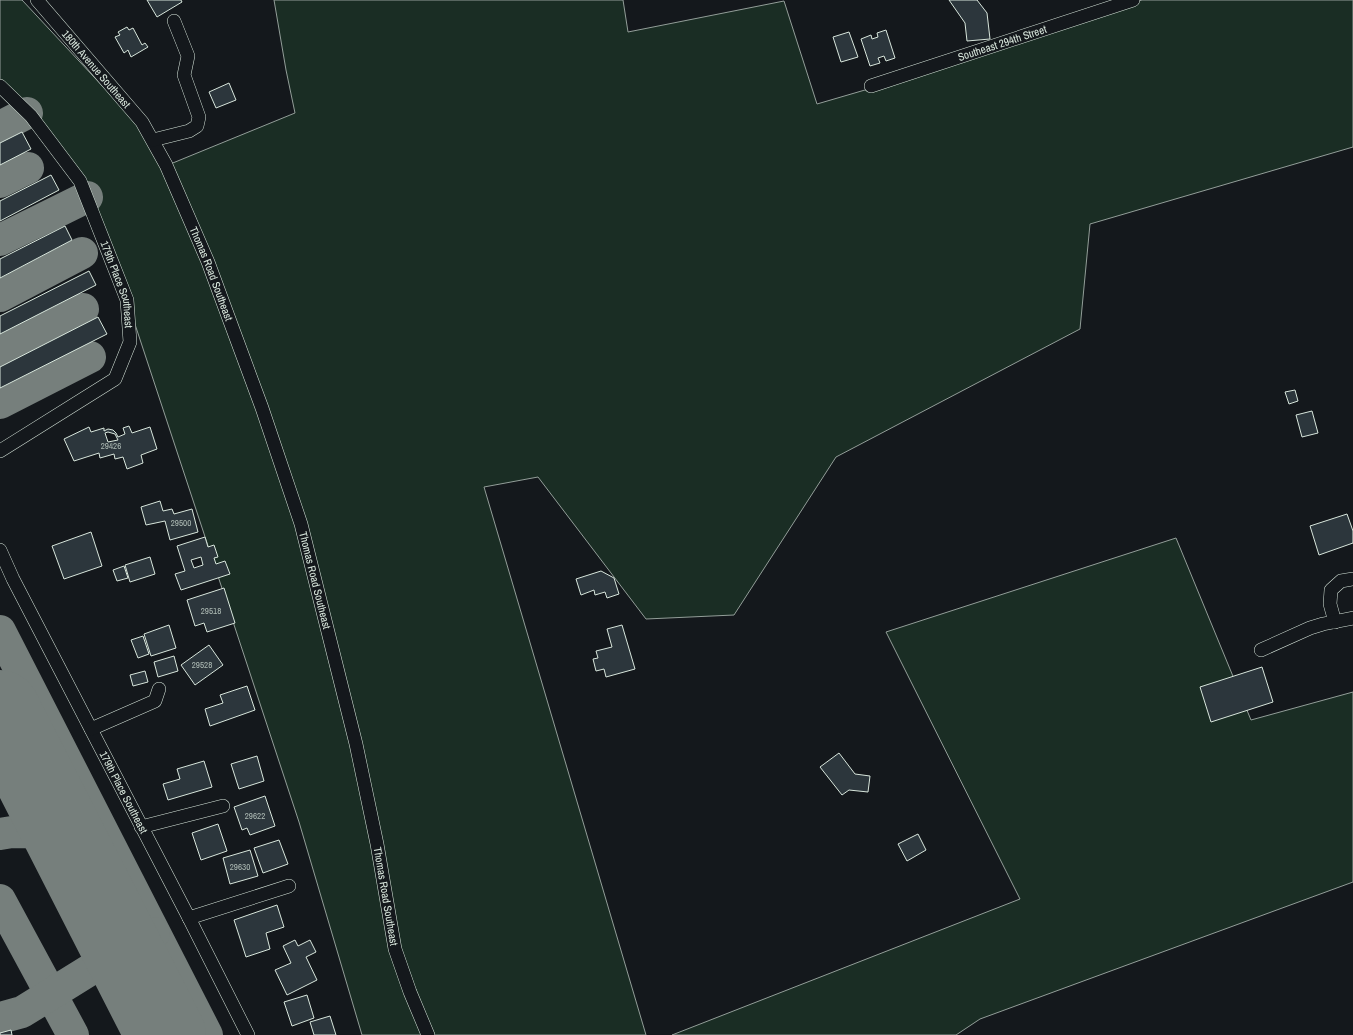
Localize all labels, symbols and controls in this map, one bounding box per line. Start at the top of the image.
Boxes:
street label: Southeast 294th Street [956,22,1049,64]
street label: 180th Avenue Southeast [59,27,134,111]
street label: Thomas Road Southeast [187,224,236,323]
street label: 179th Place Southeast [97,239,136,329]
house number: 29426 [101,440,121,452]
house number: 29500 [171,517,191,529]
street label: Thomas Road Southeast [296,530,334,631]
house number: 29518 [201,605,221,617]
house number: 29528 [192,659,212,671]
street label: 179th Place Southeast [97,749,151,836]
house number: 29622 [245,810,265,822]
street label: Thomas Road Southeast [371,846,401,947]
house number: 29630 [230,861,250,873]

